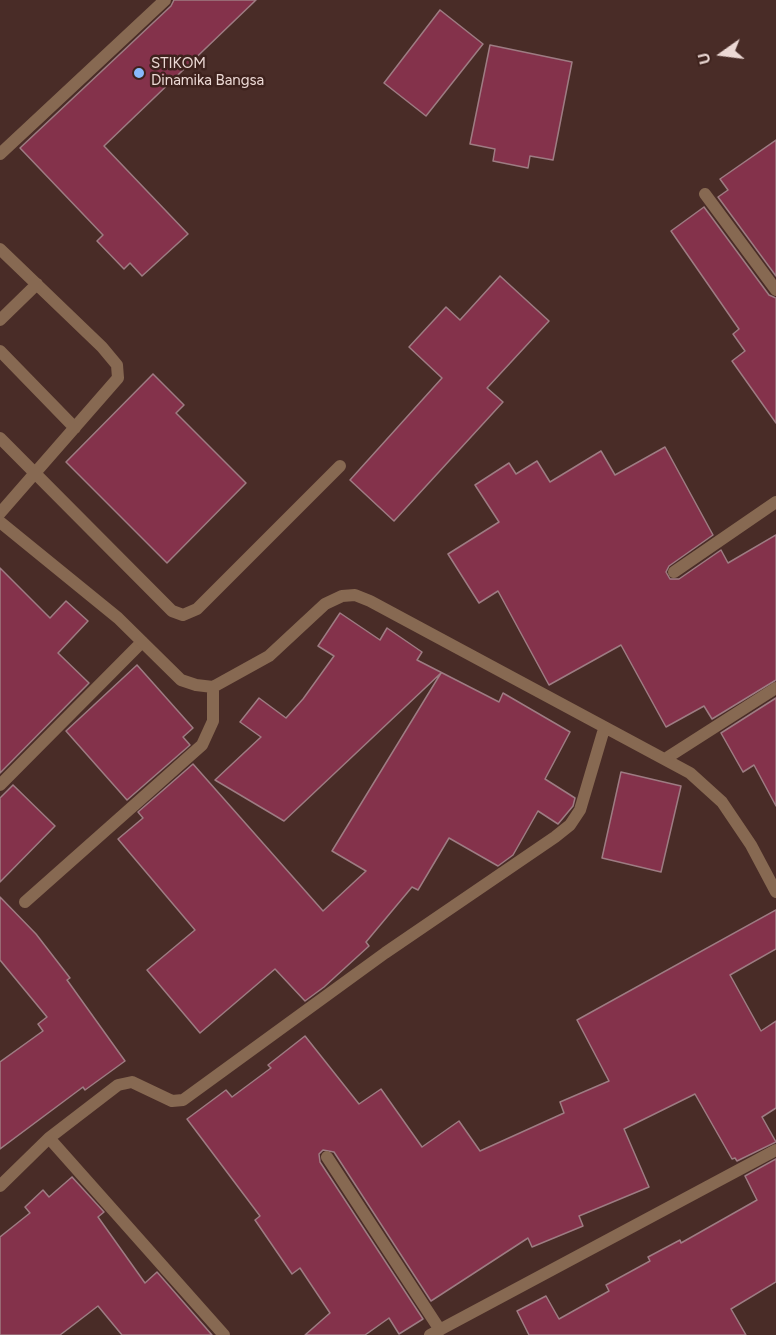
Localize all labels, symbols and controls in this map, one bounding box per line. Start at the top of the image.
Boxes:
north arrow [692,24,752,84]
text: U [693,51,715,66]
place label: STIKOM Dinamika Bangsa [151,55,264,90]
marker: STIKOM Dinamika Bangsa [132,66,146,80]

